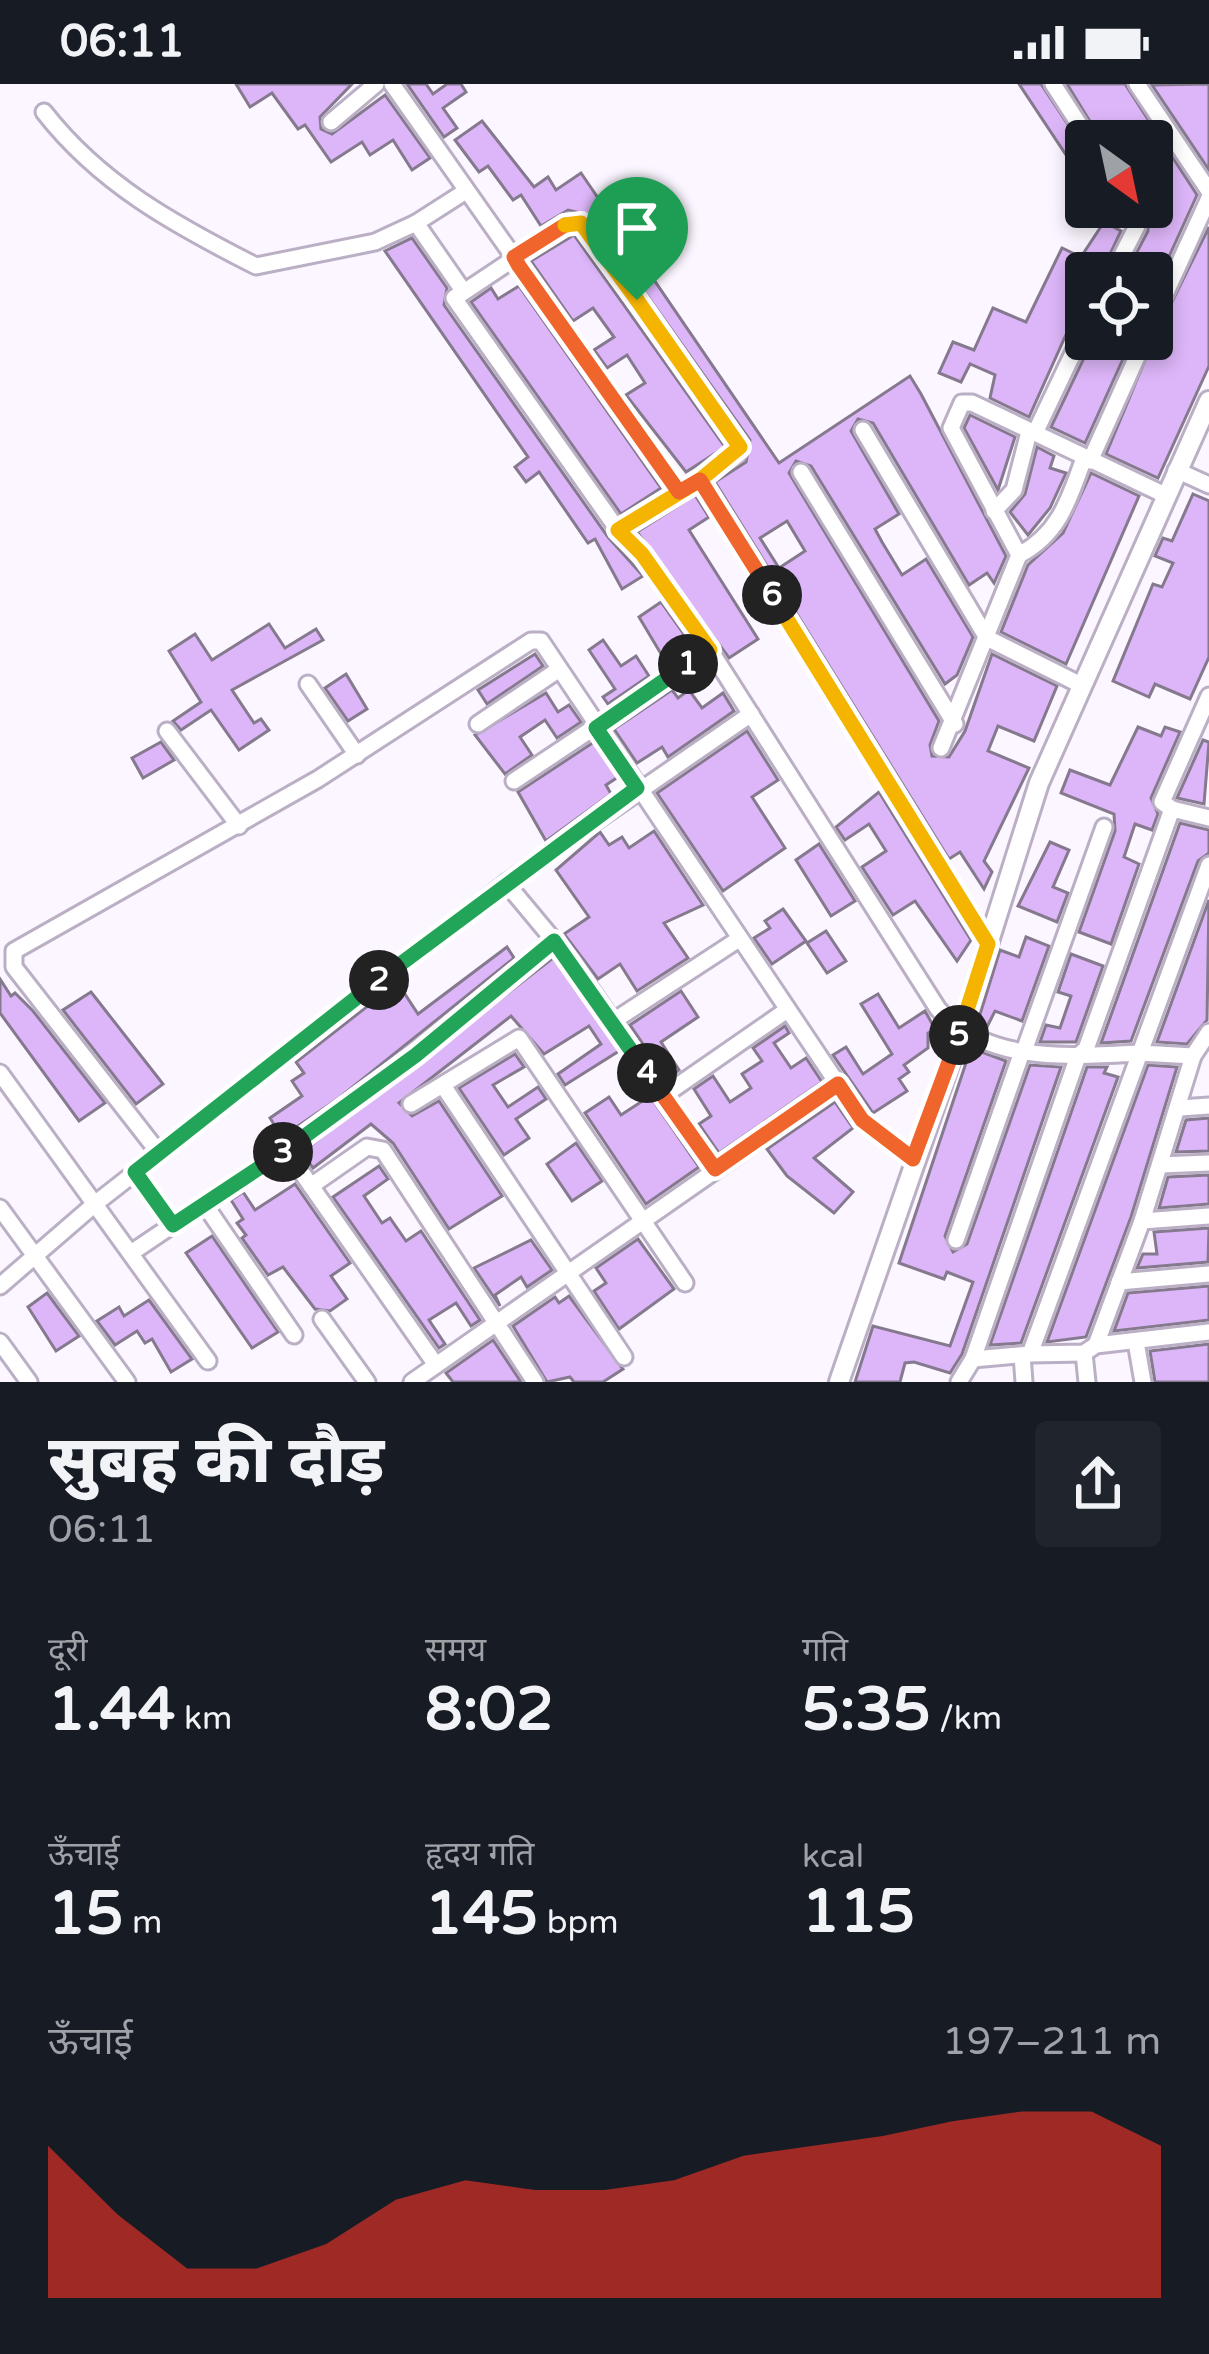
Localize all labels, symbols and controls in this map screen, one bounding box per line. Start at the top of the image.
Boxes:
text: 06:11 [60,15,185,69]
north arrow [1065,120,1173,228]
map controls [1065,120,1173,360]
pin [586,177,688,300]
icon: arrive [604,195,670,261]
button: locate [1065,252,1173,360]
pin: 6 [742,565,802,625]
text: 6 [762,575,782,614]
pin: 1 [658,634,718,694]
text: 1 [678,644,698,683]
pin: 2 [349,950,409,1010]
text: 2 [369,960,389,999]
pin: 5 [929,1005,989,1065]
text: 5 [949,1015,969,1054]
pin: 4 [617,1043,677,1103]
text: 4 [637,1053,657,1092]
pin: 3 [253,1122,313,1182]
text: 3 [273,1132,293,1171]
text: सुबह की दौड़ [48,1421,384,1501]
button: share [1035,1421,1161,1547]
text: 06:11 [48,1506,156,1553]
text: दूरी [48,1631,88,1670]
text: समय [425,1631,486,1670]
text: गति [802,1631,848,1670]
text: 1.44 [48,1674,175,1746]
text: 8:02 [425,1674,554,1746]
text: 5:35 [802,1674,931,1746]
text: km [175,1699,232,1738]
text: /km [931,1699,1002,1738]
text: ऊँचाई [48,1835,120,1874]
text: हृदय गति [425,1835,534,1874]
text: kcal [802,1837,864,1876]
text: 115 [802,1876,915,1948]
text: 15 [48,1878,123,1950]
text: 145 [425,1878,538,1950]
text: m [123,1903,162,1942]
text: bpm [538,1903,619,1942]
text: ऊँचाई [48,2018,133,2065]
text: 197–211 m [942,2018,1161,2065]

